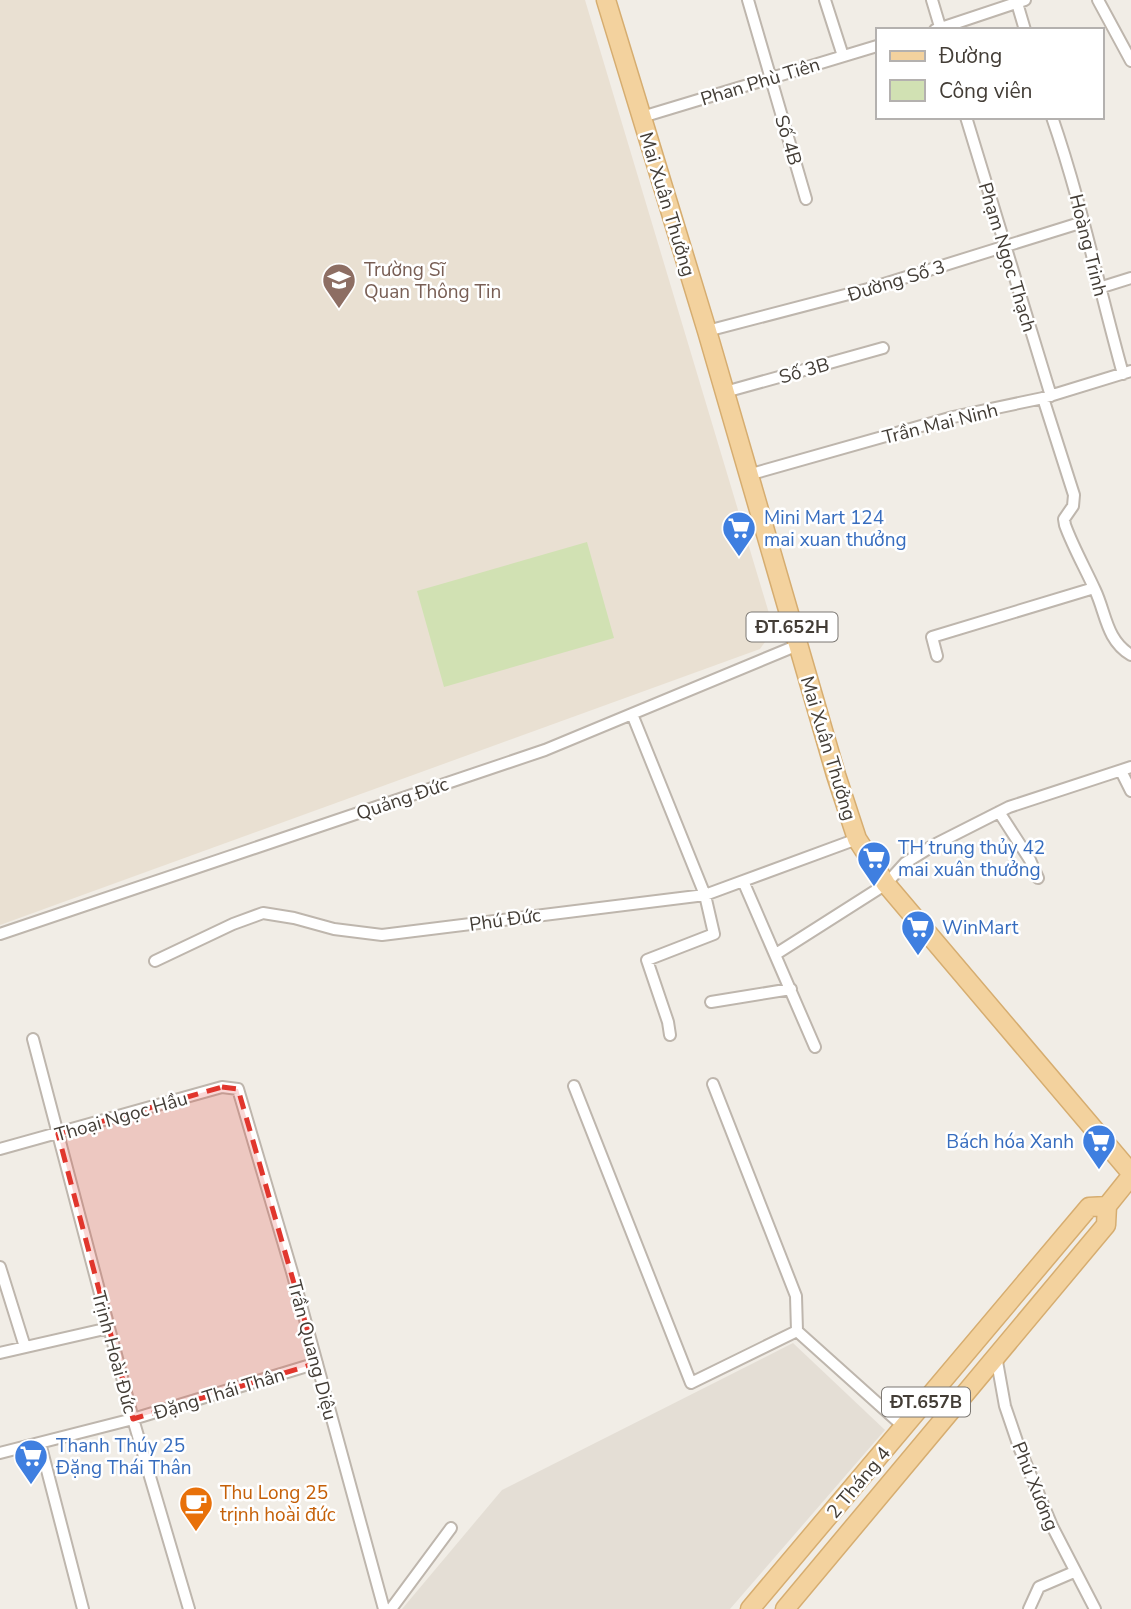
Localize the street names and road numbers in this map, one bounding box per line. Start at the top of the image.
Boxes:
street label: Phan Phù Tiên [697,51,823,112]
street label: Số 4B [768,112,808,169]
street label: Mai Xuân Thưởng [633,129,701,280]
street label: Phạm Ngọc Thạch [972,179,1042,335]
street label: Hoàng Trinh [1063,191,1113,299]
street label: Đường Số 3 [843,254,948,308]
street label: Số 3B [776,351,833,391]
street label: Trần Mai Ninh [880,397,1001,451]
road number: ĐT.652H [746,612,838,642]
street label: Mai Xuân Thưởng [794,673,862,824]
street label: Quảng Đức [353,771,452,827]
street label: Phú Đức [468,902,543,938]
street label: Thoại Ngọc Hầu [52,1086,191,1148]
street label: Trần Quang Diệu [281,1277,343,1423]
street label: Trịnh Hoài Đức [85,1288,143,1416]
street label: Đặng Thái Thân [150,1362,288,1427]
road number: ĐT.657B [882,1387,970,1416]
street label: Phú Xương [1005,1438,1065,1535]
street label: 2 Tháng 4 [821,1441,897,1524]

